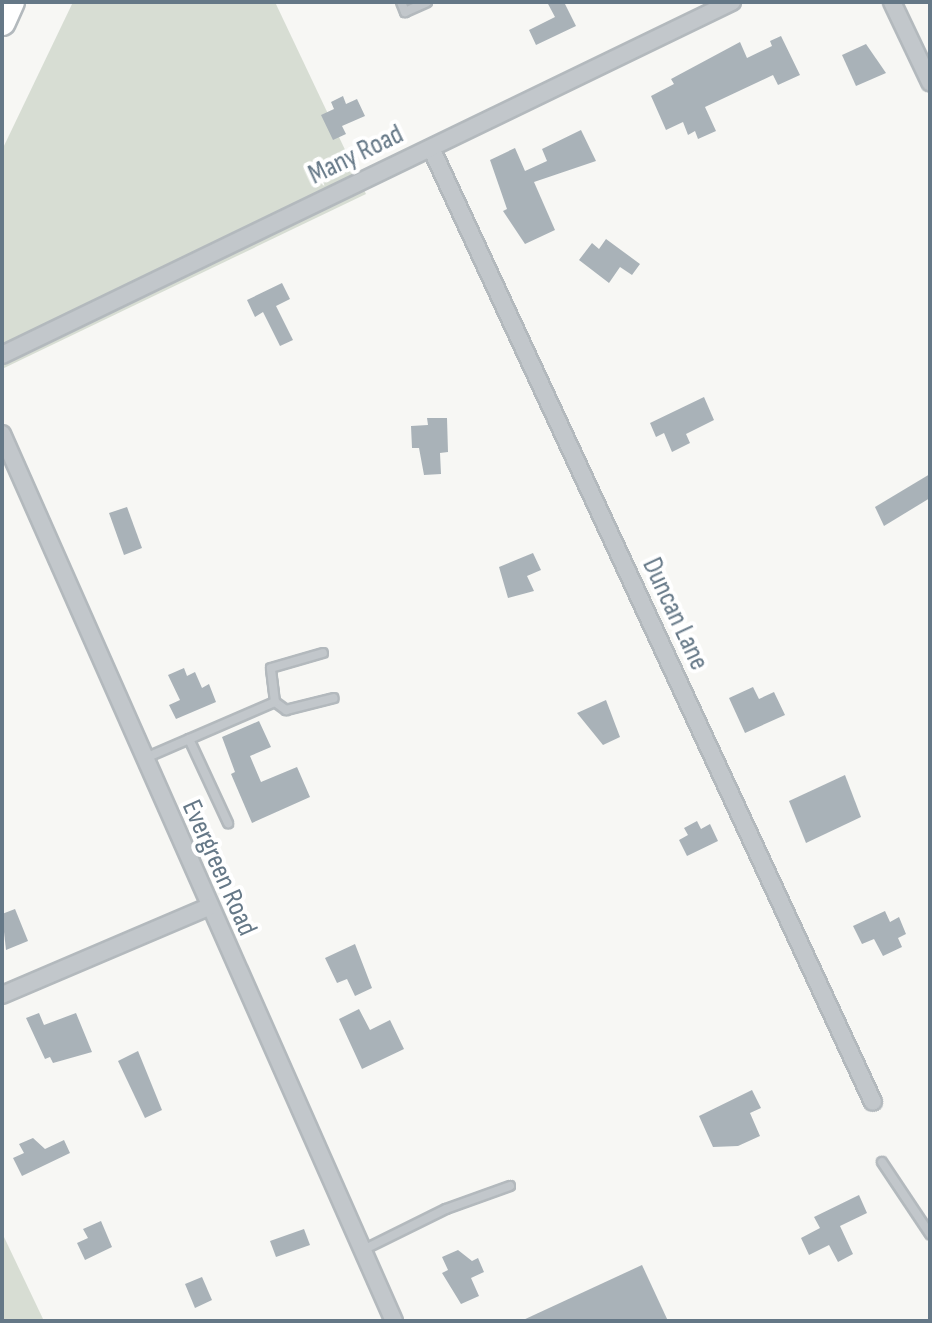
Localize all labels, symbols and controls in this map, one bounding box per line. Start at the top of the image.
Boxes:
street label: Many Road [303,118,409,192]
street label: Duncan Lane [634,553,716,675]
street label: Evergreen Road [174,795,264,941]

